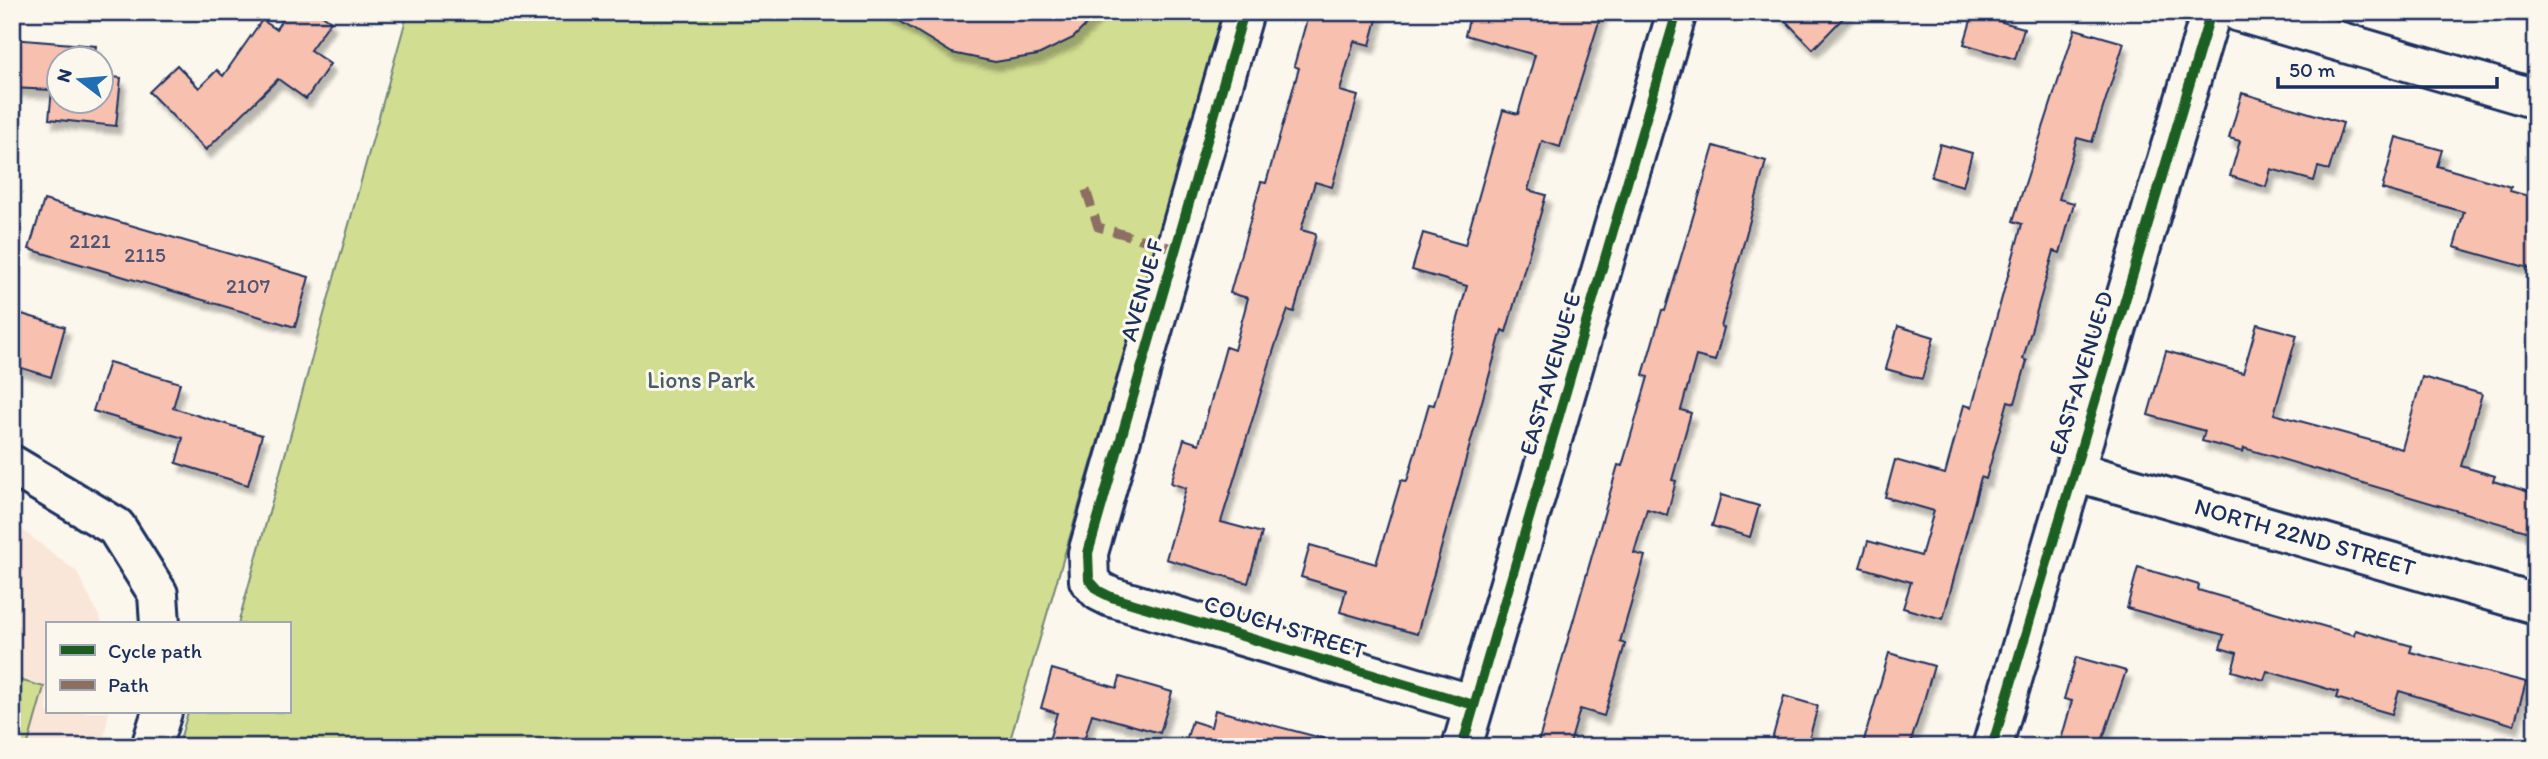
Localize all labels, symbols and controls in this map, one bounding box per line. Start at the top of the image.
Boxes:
north arrow [46,46,116,116]
scale bar [2278,46,2497,90]
text: 50 m [2289,57,2336,82]
text: N [51,66,77,85]
house number: 2121 [69,228,111,253]
street label: AVENUE F [1113,235,1170,344]
house number: 2115 [124,242,166,267]
house number: 2107 [226,273,270,298]
street label: EAST AVENUE D [2042,287,2119,458]
street label: EAST AVENUE E [1512,289,1587,458]
park label: Lions Park [647,365,756,394]
street label: NORTH 22ND STREET [2191,491,2419,582]
street label: COUCH STREET [1201,588,1370,665]
legend [46,622,290,714]
text: Cycle path [108,638,202,663]
text: Path [108,672,149,697]

